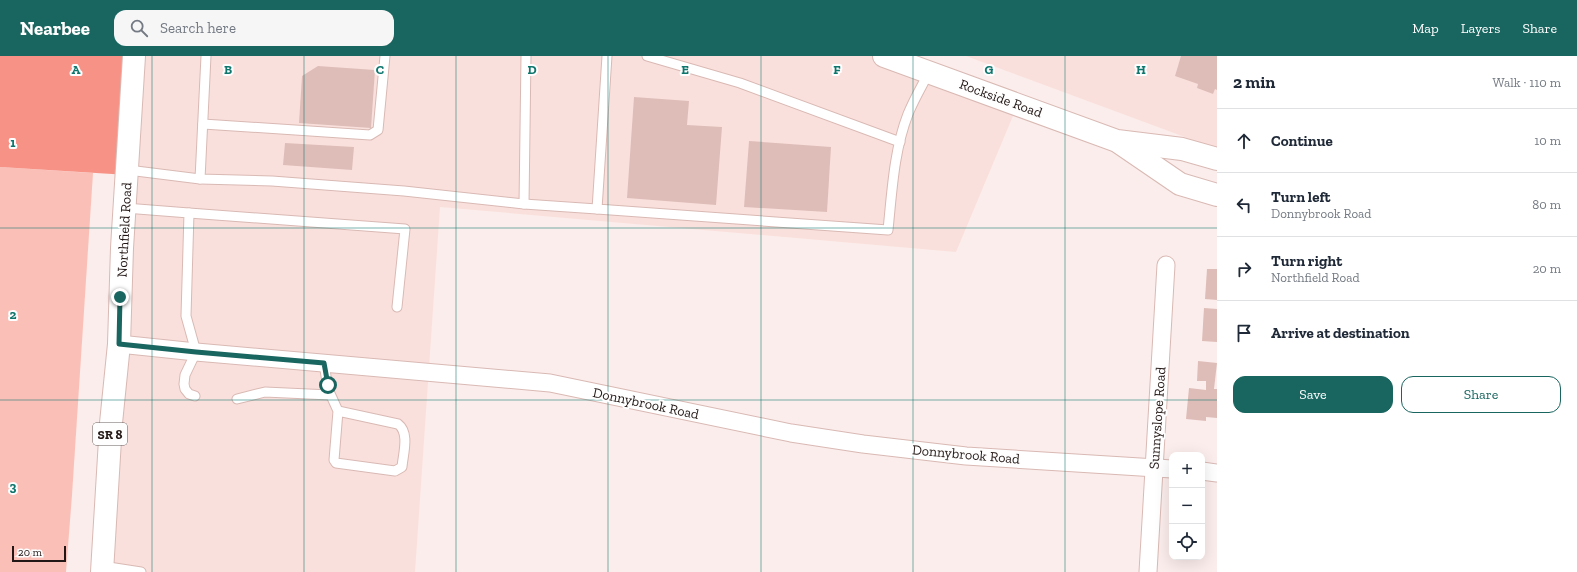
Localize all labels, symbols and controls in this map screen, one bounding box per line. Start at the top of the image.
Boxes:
search box [114,10,394,46]
text: Nearbee [20,17,90,40]
icon: search [128,17,150,39]
text: Search here [160,19,236,37]
text: Map [1412,20,1439,37]
text: Layers [1461,20,1500,37]
text: Share [1522,20,1557,37]
text: A [72,62,81,77]
text: B [224,62,232,77]
text: C [376,62,384,77]
text: D [527,62,537,77]
text: E [681,62,689,77]
text: F [833,62,841,77]
text: G [985,62,994,77]
text: H [1136,62,1146,77]
text: 2 min [1233,72,1275,92]
text: Walk · 110 m [1493,75,1561,90]
street label: Rockside Road [957,76,1045,121]
icon: ahead [1233,130,1255,152]
text: Continue [1271,132,1333,150]
text: 10 m [1534,133,1561,148]
text: 1 [10,135,16,150]
street label: Northfield Road [114,182,135,278]
text: Turn left [1271,188,1331,206]
icon: left [1233,194,1255,216]
text: 80 m [1532,197,1561,212]
text: Donnybrook Road [1271,206,1371,221]
text: Turn right [1271,252,1342,270]
icon: right [1233,258,1255,280]
text: 20 m [1533,261,1561,276]
text: Northfield Road [1271,270,1360,285]
route end [111,288,129,306]
text: 2 [10,307,17,322]
icon: arrive [1233,322,1255,344]
text: Arrive at destination [1271,324,1410,342]
street label: Sunnyslope Road [1145,366,1170,470]
route start [319,376,337,394]
button: Save [1233,376,1393,413]
button: Share [1401,376,1561,413]
street label: Donnybrook Road [591,384,701,423]
road number: SR 8 [93,423,127,445]
street label: Donnybrook Road [911,441,1021,468]
map controls [1169,452,1205,560]
button: + [1169,452,1205,488]
text: 3 [10,479,17,494]
button: − [1169,488,1205,524]
button: locate [1169,524,1205,560]
scale bar [12,544,66,563]
text: 20 m [18,546,42,559]

